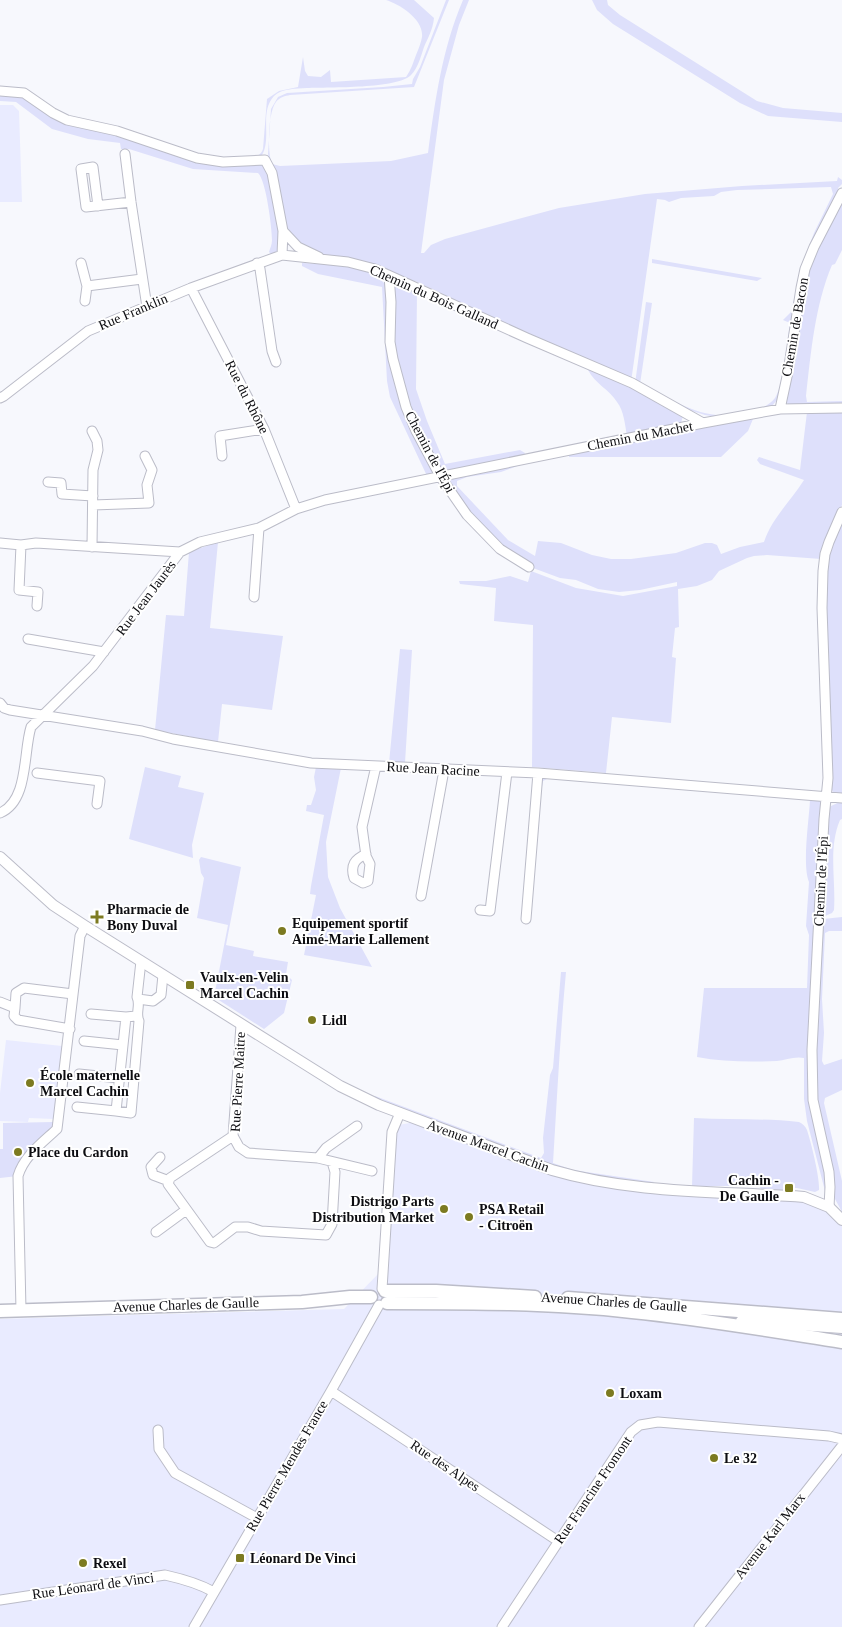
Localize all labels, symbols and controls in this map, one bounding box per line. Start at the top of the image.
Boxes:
street label: Chemin du Bois Galland [368,262,500,332]
street label: Chemin de Bacon [779,276,811,378]
street label: Rue Franklin [96,291,170,333]
street label: Rue du Rhône [222,358,272,436]
street label: Chemin de l'Épi [402,408,459,496]
street label: Chemin du Machet [586,418,694,454]
street label: Rue Jean Jaurès [113,558,179,638]
street label: Rue Jean Racine [386,759,480,779]
street label: Chemin de l'Épi [810,835,831,927]
place label: Pharmacie de Bony Duval [107,902,189,933]
marker: Pharmacie de Bony Duval [91,911,103,923]
place label: Equipement sportif Aimé-Marie Lallement [292,916,430,947]
marker: Equipement sportif Aimé-Marie Lallement [276,925,288,937]
place label: Vaulx-en-Velin Marcel Cachin [200,970,289,1001]
marker: Vaulx-en-Velin Marcel Cachin [184,979,196,991]
place label: Lidl [322,1013,347,1028]
marker: Lidl [306,1014,318,1026]
street label: Rue Pierre Maitre [228,1032,248,1132]
place label: École maternelle Marcel Cachin [40,1067,140,1099]
marker: École maternelle Marcel Cachin [24,1077,36,1089]
street label: Avenue Marcel Cachin [425,1117,551,1175]
place label: Place du Cardon [28,1145,129,1160]
marker: Place du Cardon [12,1146,24,1158]
place label: Cachin - De Gaulle [720,1173,779,1204]
marker: Cachin - De Gaulle [783,1182,795,1194]
place label: Distrigo Parts Distribution Market [312,1194,435,1225]
place label: PSA Retail - Citroën [479,1202,544,1233]
marker: Distrigo Parts Distribution Market [438,1203,450,1215]
marker: PSA Retail - Citroën [463,1211,475,1223]
street label: Avenue Charles de Gaulle [541,1289,687,1315]
street label: Avenue Charles de Gaulle [113,1295,259,1315]
place label: Loxam [620,1386,662,1401]
marker: Loxam [604,1387,616,1399]
street label: Rue Pierre Mendès France [243,1398,331,1534]
street label: Rue Francine Fromont [551,1433,635,1547]
street label: Rue des Alpes [408,1437,482,1495]
place label: Le 32 [724,1451,757,1466]
marker: Le 32 [708,1452,720,1464]
street label: Avenue Karl Marx [732,1490,808,1582]
place label: Léonard De Vinci [250,1551,356,1566]
marker: Léonard De Vinci [234,1552,246,1564]
place label: Rexel [93,1556,127,1571]
marker: Rexel [77,1557,89,1569]
street label: Rue Léonard de Vinci [31,1570,155,1602]

